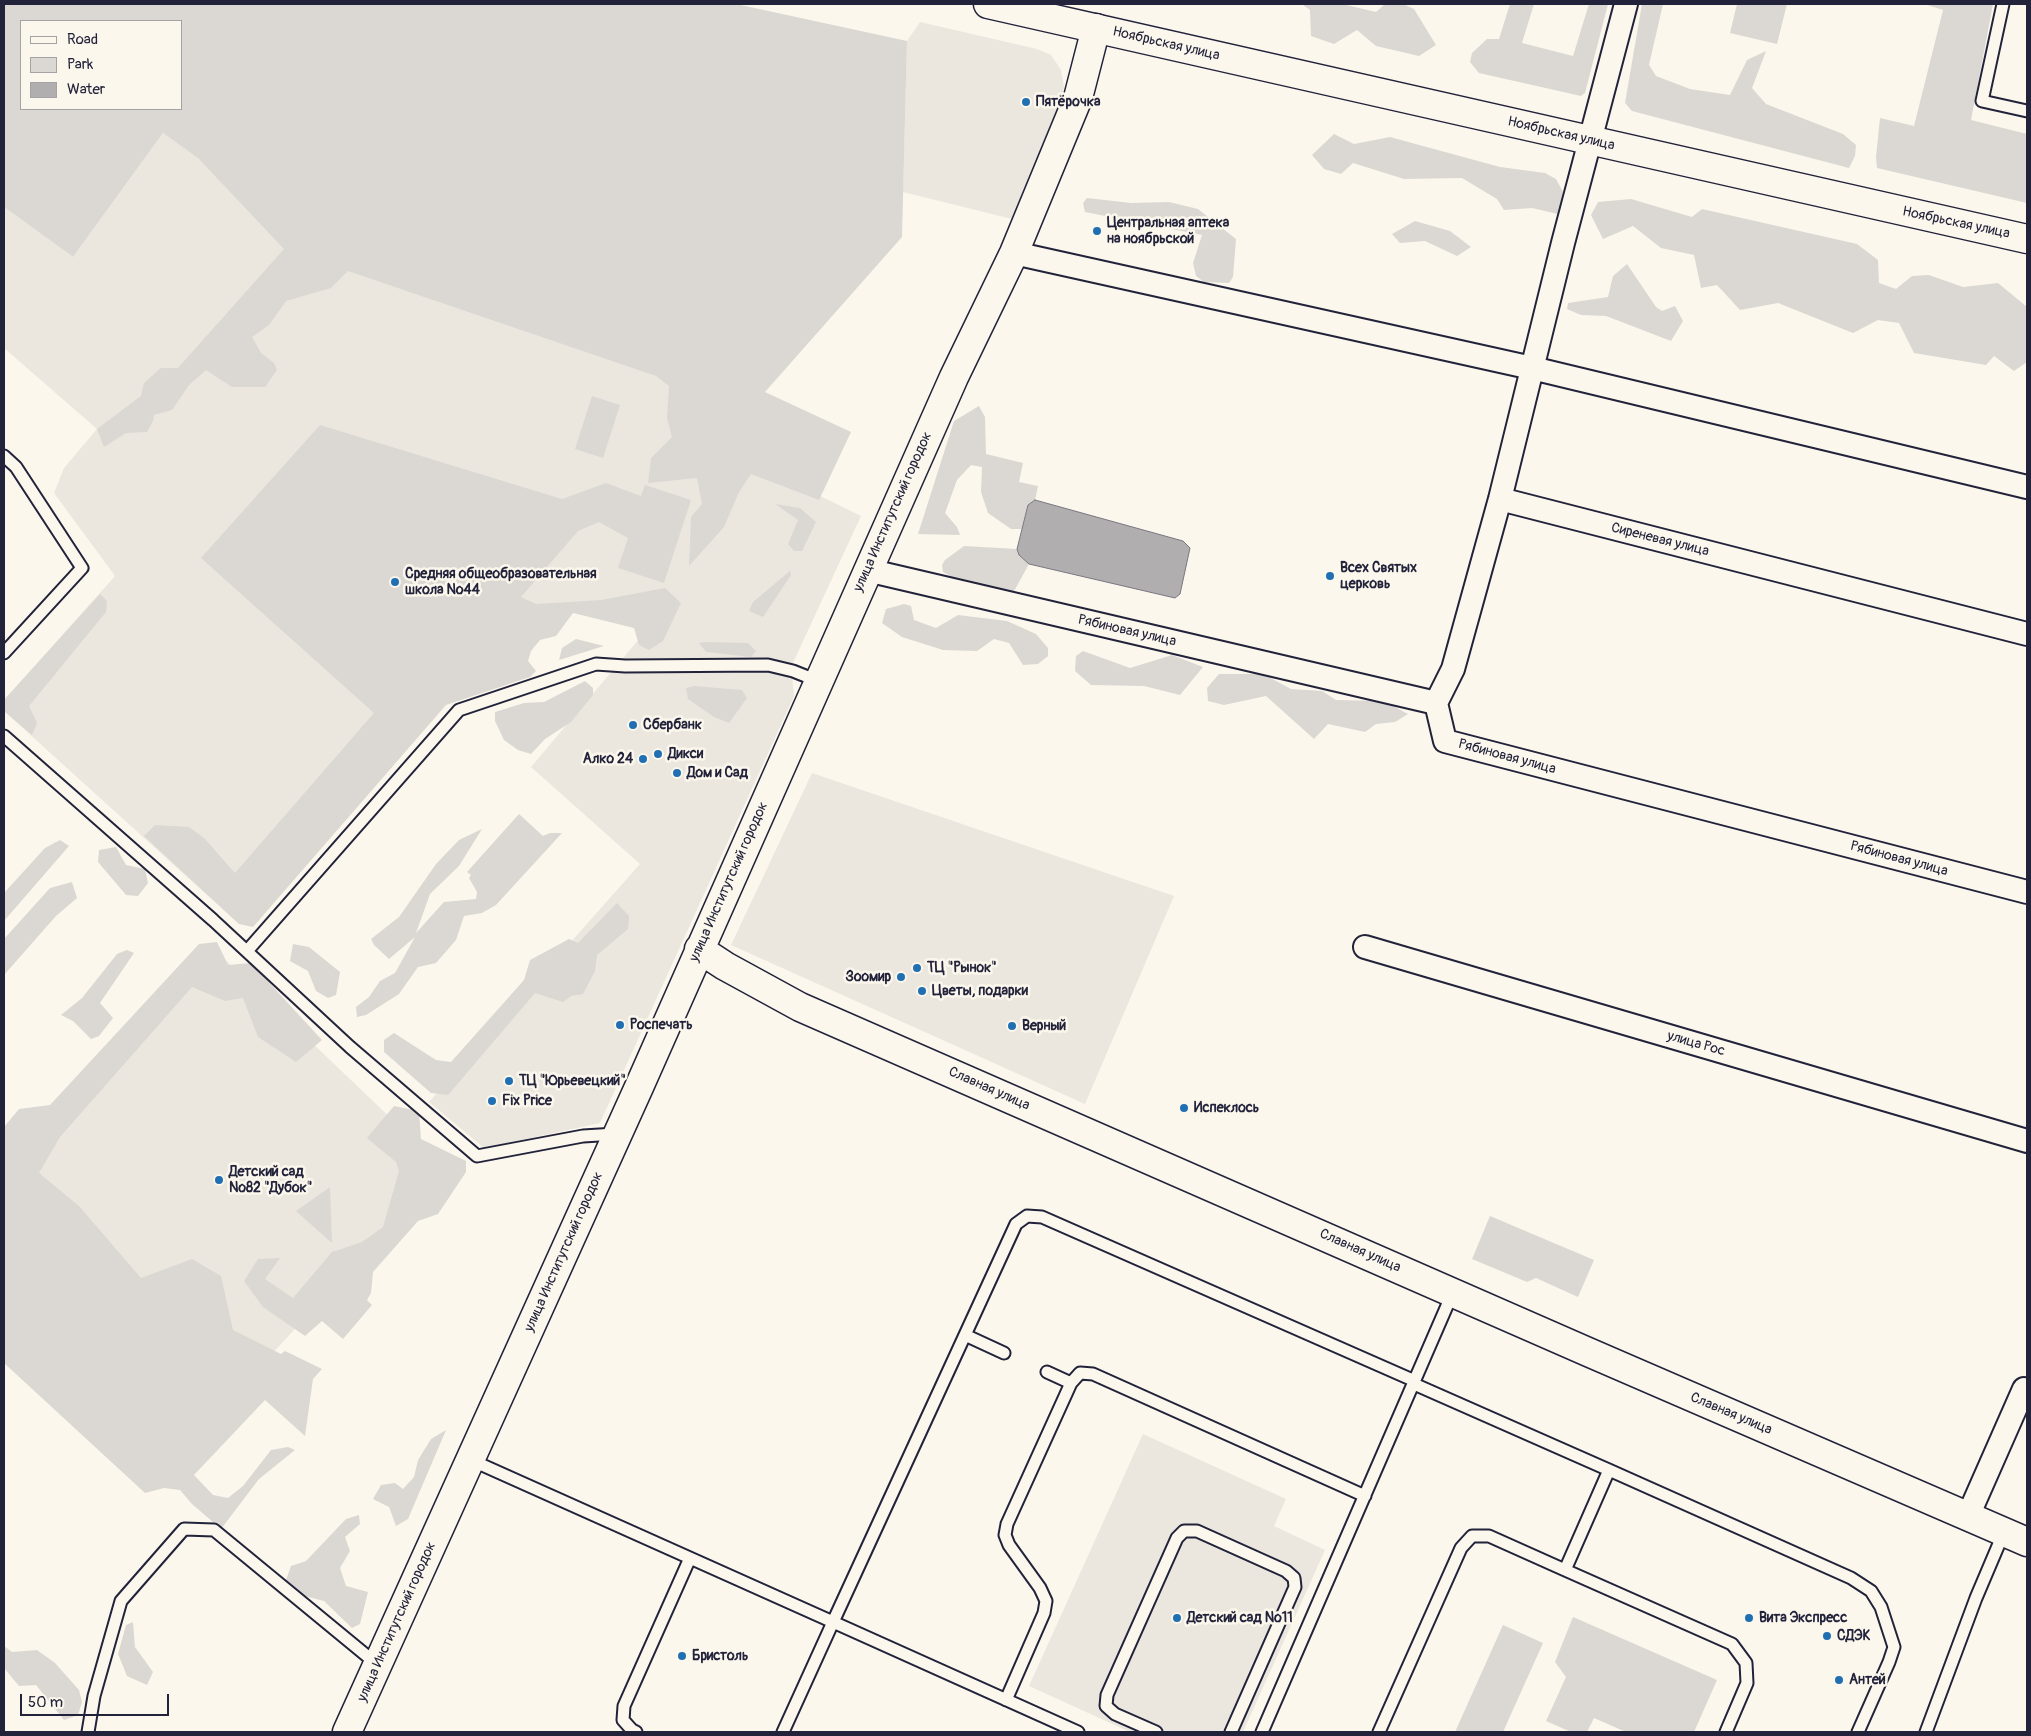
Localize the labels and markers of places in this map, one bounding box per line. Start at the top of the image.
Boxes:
place label: Пятёрочка [1036,94,1100,110]
marker: Пятёрочка [1020,96,1032,108]
place label: Центральная аптека на ноябрьской [1107,215,1229,248]
marker: Центральная аптека на ноябрьской [1091,225,1103,237]
place label: Всех Святых церковь [1340,560,1417,592]
place label: Средняя общеобразовательная школа №44 [405,566,597,598]
marker: Всех Святых церковь [1324,570,1336,582]
marker: Средняя общеобразовательная школа №44 [389,576,401,588]
place label: Сбербанк [643,717,702,733]
marker: Сбербанк [627,719,639,731]
place label: Дикси [668,746,703,762]
marker: Дикси [652,748,664,760]
place label: Алко 24 [583,751,633,767]
marker: Алко 24 [637,753,649,765]
place label: Дом и Сад [687,765,748,781]
marker: Дом и Сад [671,767,683,779]
place label: ТЦ "Рынок" [927,960,997,976]
marker: ТЦ "Рынок" [911,962,923,974]
place label: Зоомир [846,969,891,985]
marker: Зоомир [895,971,907,983]
place label: Цветы, подарки [932,983,1028,999]
marker: Цветы, подарки [916,985,928,997]
place label: Роспечать [630,1017,693,1033]
place label: Верный [1022,1018,1066,1034]
marker: Роспечать [614,1019,626,1031]
marker: Верный [1006,1020,1018,1032]
place label: ТЦ "Юрьевецкий" [519,1073,626,1089]
marker: ТЦ "Юрьевецкий" [503,1075,515,1087]
place label: Fix Price [502,1093,552,1109]
marker: Fix Price [486,1095,498,1107]
place label: Испеклось [1194,1100,1259,1116]
marker: Испеклось [1178,1102,1190,1114]
place label: Детский сад №82 "Дубок" [229,1164,312,1196]
marker: Детский сад №82 "Дубок" [213,1174,225,1186]
place label: Детский сад №11 [1187,1610,1293,1626]
place label: Вита Экспресс [1759,1610,1847,1626]
marker: Детский сад №11 [1171,1612,1183,1624]
marker: Вита Экспресс [1743,1612,1755,1624]
place label: СДЭК [1837,1628,1870,1644]
marker: СДЭК [1821,1630,1833,1642]
place label: Бристоль [692,1648,748,1664]
marker: Бристоль [676,1650,688,1662]
place label: Антей [1849,1672,1886,1688]
marker: Антей [1833,1674,1845,1686]

